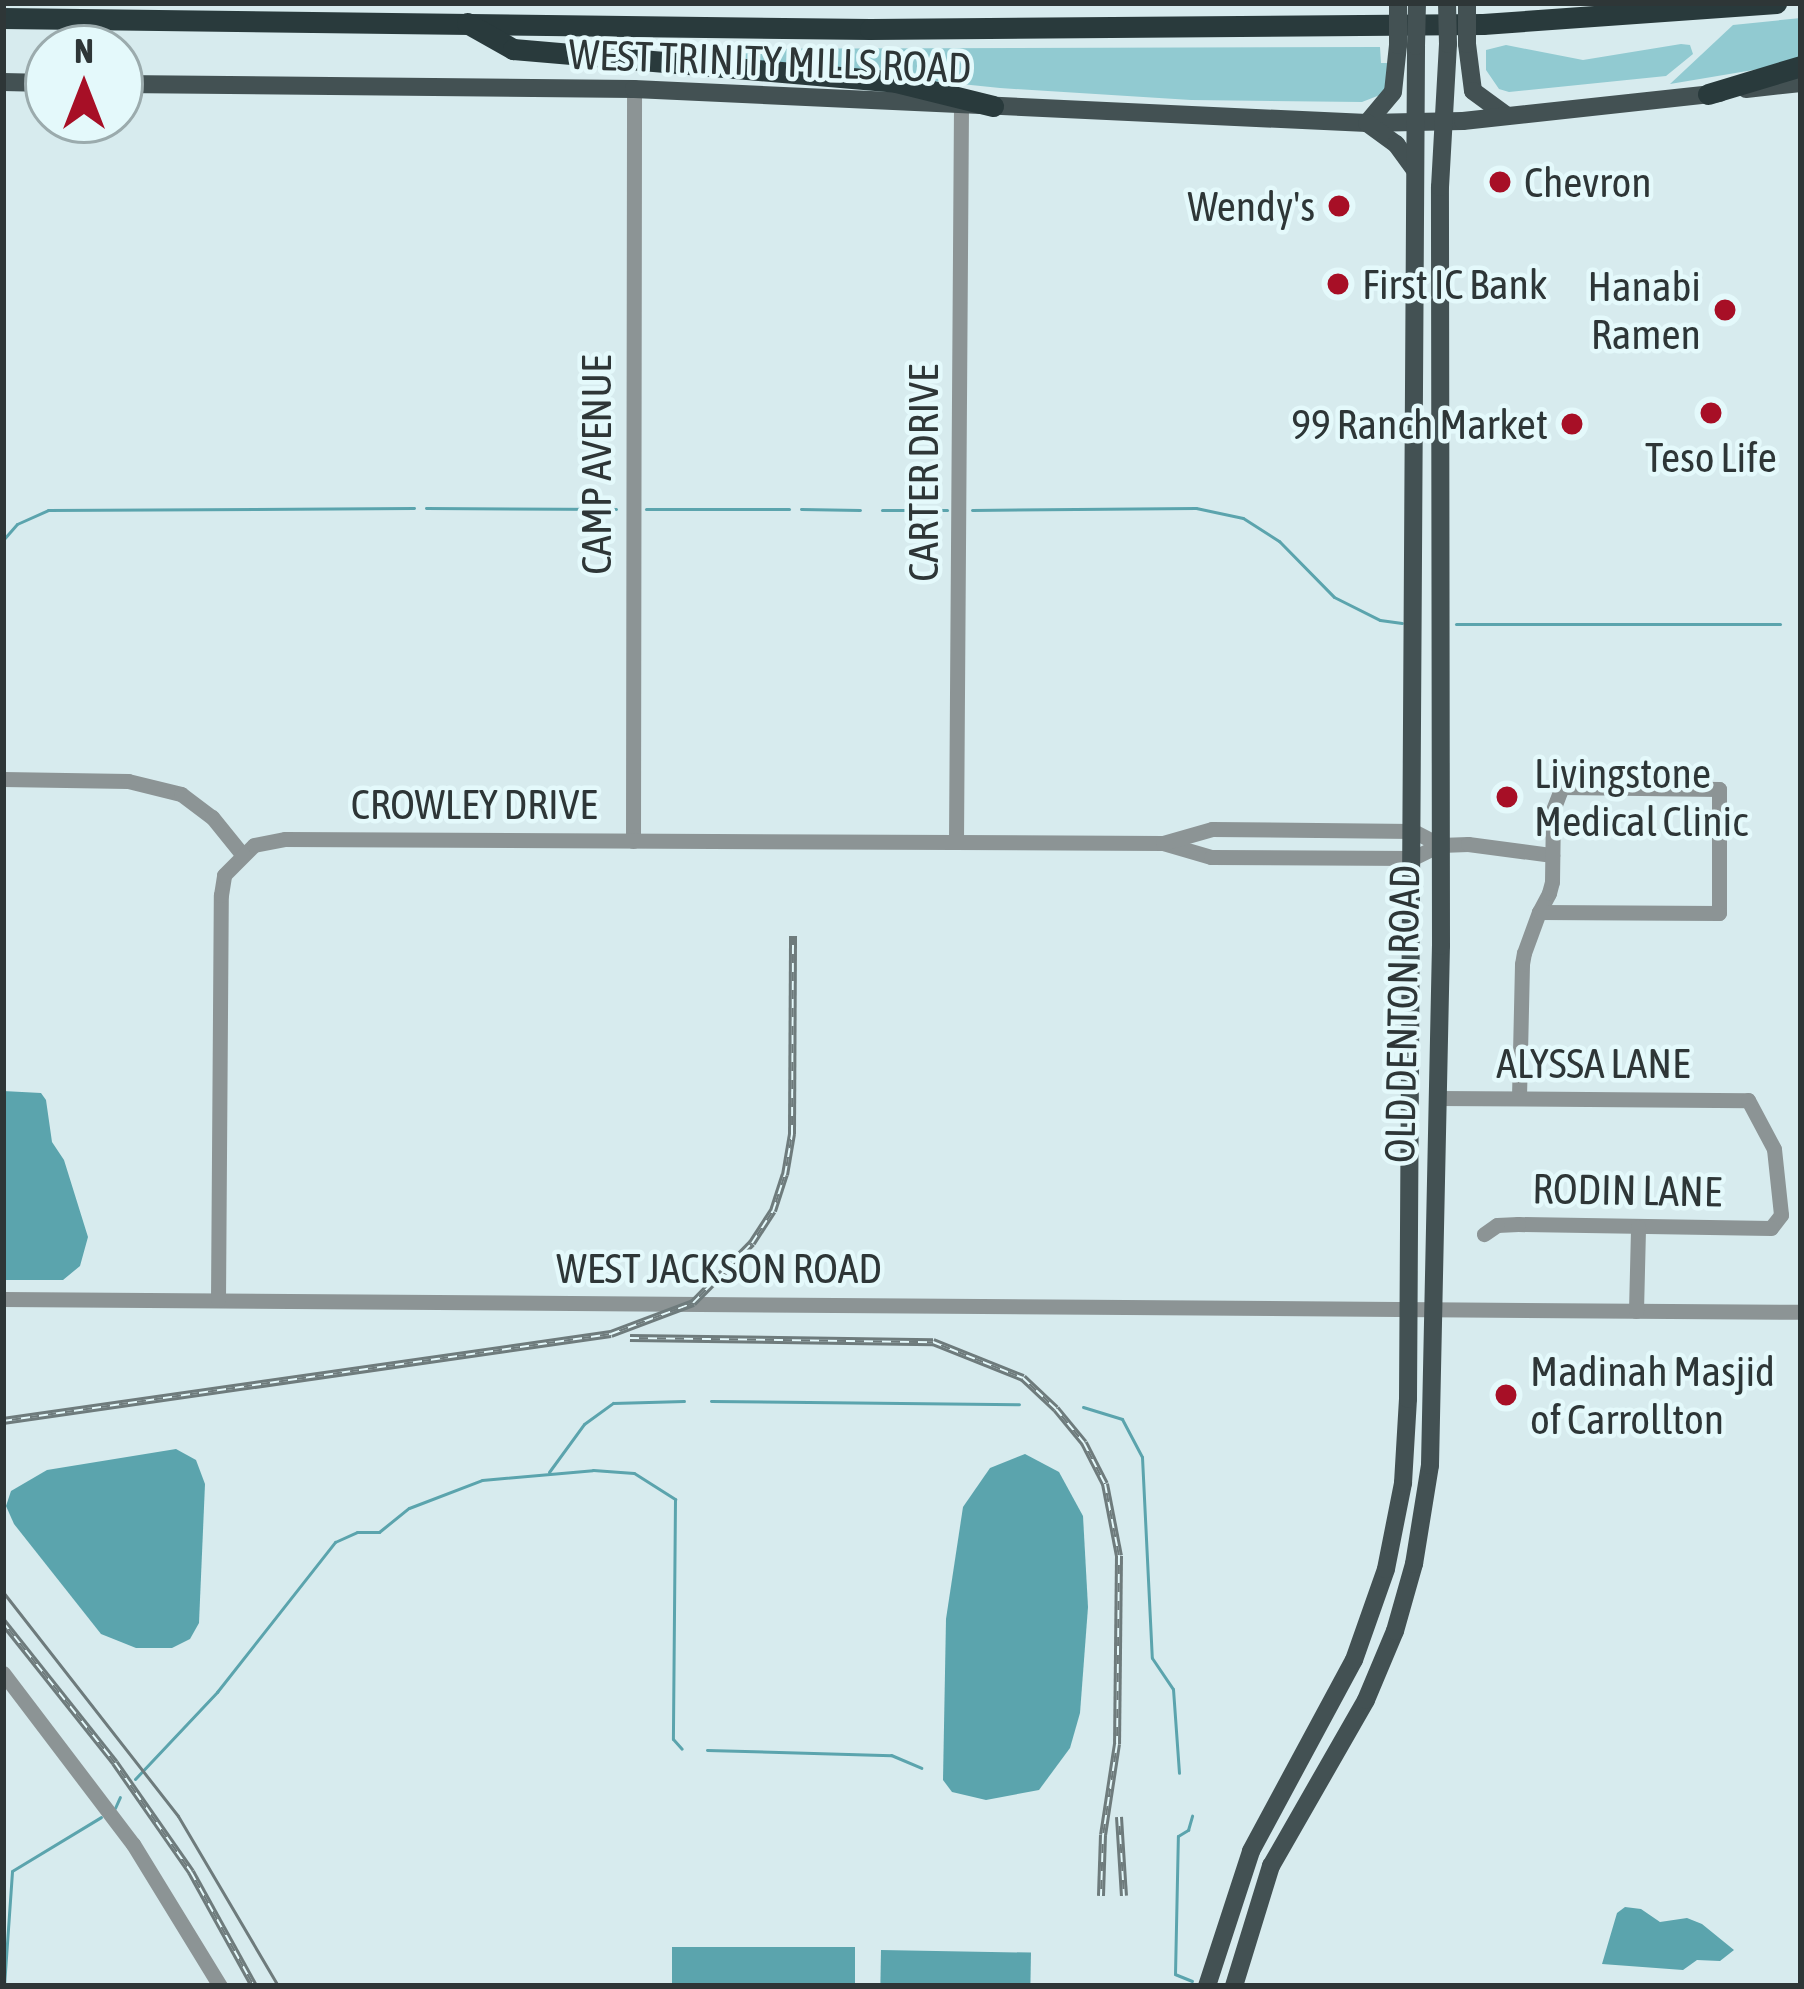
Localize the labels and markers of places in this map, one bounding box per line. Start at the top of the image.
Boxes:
place label: Chevron [1524,157,1652,207]
marker: Chevron [1487,169,1513,195]
place label: Wendy's [1187,181,1315,231]
marker: Wendy's [1326,193,1352,219]
place label: First IC Bank [1362,259,1547,309]
place label: Hanabi Ramen [1588,261,1701,360]
marker: First IC Bank [1325,271,1351,297]
marker: Hanabi Ramen [1712,297,1738,323]
place label: 99 Ranch Market [1291,399,1548,449]
marker: Teso Life [1698,400,1724,426]
marker: 99 Ranch Market [1559,411,1585,437]
place label: Teso Life [1645,432,1777,482]
place label: Livingstone Medical Clinic [1534,748,1748,846]
marker: Livingstone Medical Clinic [1491,781,1523,813]
place label: Madinah Masjid of Carrollton [1530,1346,1775,1444]
marker: Madinah Masjid of Carrollton [1493,1382,1519,1408]

